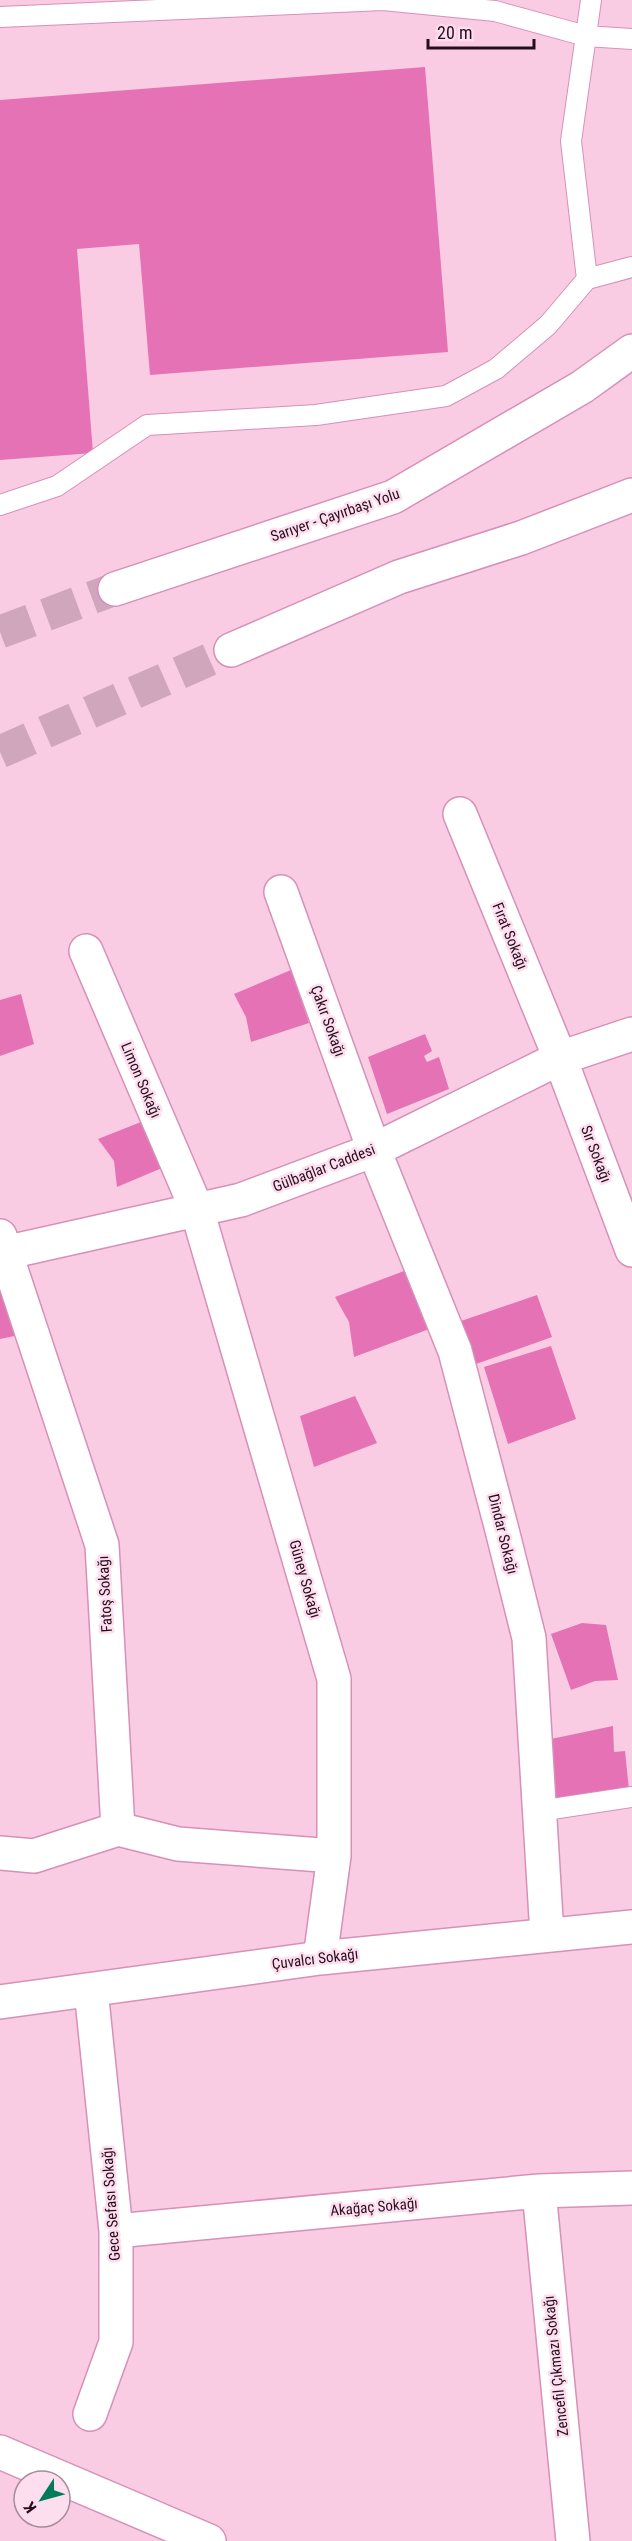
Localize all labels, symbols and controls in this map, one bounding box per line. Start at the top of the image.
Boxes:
scale bar [428,12,534,50]
text: 20 m [437,22,472,43]
street label: Sarıyer - Çayırbaşı Yolu [268,484,402,546]
street label: Fırat Sokağı [488,900,532,972]
street label: Çakır Sokağı [307,983,349,1059]
street label: Limon Sokağı [117,1040,165,1120]
street label: Sır Sokağı [577,1123,615,1185]
street label: Gülbağlar Caddesi [270,1140,378,1196]
street label: Dindar Sokağı [484,1492,522,1576]
street label: Güney Sokağı [285,1538,325,1620]
street label: Fatoş Sokağı [94,1555,116,1633]
street label: Çuvalcı Sokağı [271,1945,359,1973]
street label: Gece Sefası Sokağı [98,2146,124,2262]
street label: Akağaç Sokağı [330,2194,418,2220]
street label: Zencefil Çıkmazı Sokağı [540,2295,572,2437]
north arrow [12,2469,72,2529]
text: K [20,2498,41,2517]

